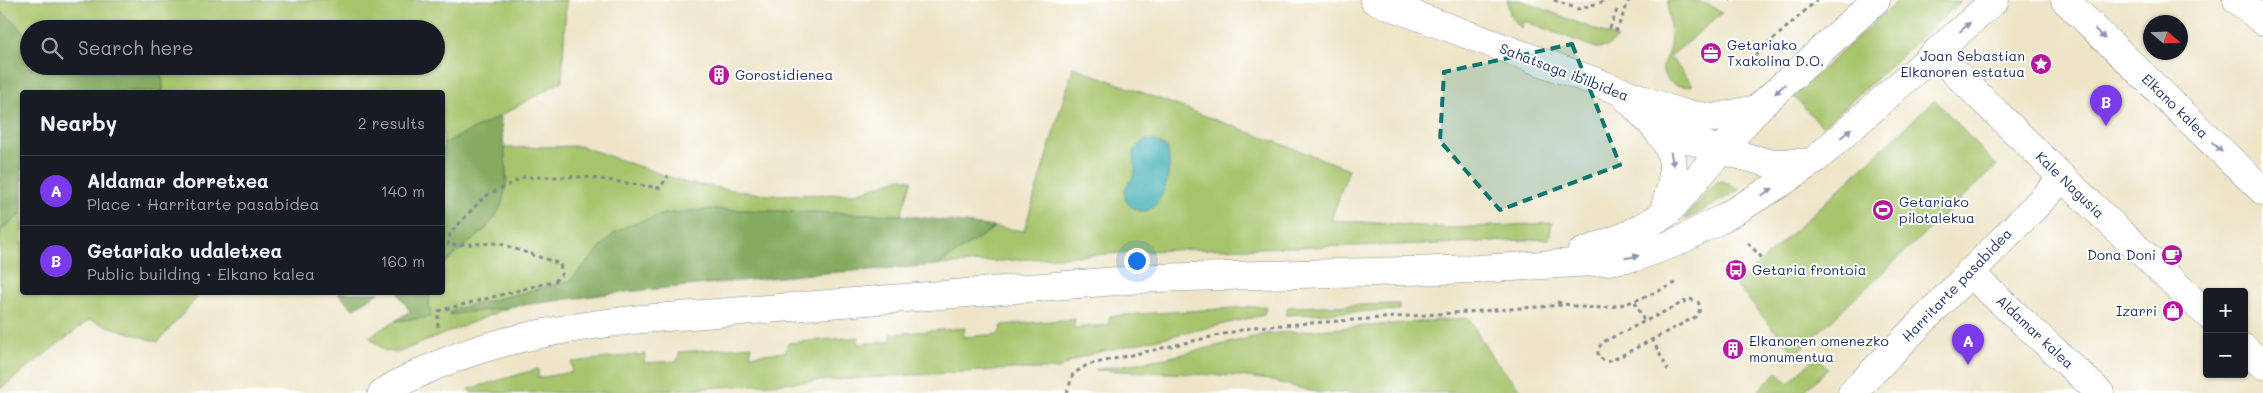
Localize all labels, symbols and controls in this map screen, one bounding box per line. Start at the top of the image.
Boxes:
north arrow [2143,15,2188,60]
search box [20,20,445,75]
one-way arrow [1958,21,1971,32]
one-way arrow [2094,28,2106,40]
icon: search [38,34,66,62]
text: Search here [78,35,194,60]
place label: Getariako Txakolina D.O. [1727,35,1824,70]
street label: Sahatsaga ibilbidea [1497,38,1631,105]
office icon: Getariako Txakolina D.O. [1699,41,1723,65]
place label: Joan Sebastian Elkanoren estatua [1900,46,2025,81]
place icon: Joan Sebastian Elkanoren estatua [2029,52,2053,76]
building icon: Gorostidienea [707,63,731,87]
place label: Gorostidienea [735,65,833,84]
street label: Elkano kalea [2138,69,2213,142]
one-way arrow [1774,83,1786,95]
pin: B [2090,85,2122,126]
text: Nearby [40,109,117,136]
text: 2 results [358,112,425,133]
one-way arrow [1840,127,1853,138]
one-way arrow [2210,141,2222,153]
street label: Kale Nagusia [2032,147,2109,222]
one-way arrow [1668,152,1676,167]
text: Aldamar dorretxea [87,168,269,193]
text: A [50,180,62,201]
text: 140 m [381,180,425,201]
one-way arrow [1760,188,1774,197]
place label: Getariako pilotalekua [1899,192,1975,227]
text: Place · Harritarte pasabidea [87,193,319,214]
sports icon: Getariako pilotalekua [1871,198,1895,222]
street label: Harritarte pasabidea [1897,224,2016,345]
text: Getariako udaletxea [87,238,282,263]
cafe icon: Dona Doni [2160,243,2184,267]
place label: Dona Doni [2087,245,2156,264]
your location [1124,248,1150,274]
text: B [51,250,61,271]
text: 160 m [380,250,425,271]
one-way arrow [1625,253,1641,261]
bus stop icon: Getaria frontoia [1724,258,1748,282]
place label: Getaria frontoia [1752,260,1866,279]
text: Public building · Elkano kalea [87,263,315,284]
map controls [2203,288,2248,378]
button: + [2203,288,2248,333]
street label: Aldamar kalea [1993,291,2078,372]
shop icon: Izarri [2161,299,2185,323]
place label: Izarri [2116,301,2157,320]
pin: A [1952,324,1984,365]
place label: Elkanoren omenezko monumentua [1749,331,1889,366]
button: − [2203,333,2248,378]
building icon: Elkanoren omenezko monumentua [1721,337,1745,361]

